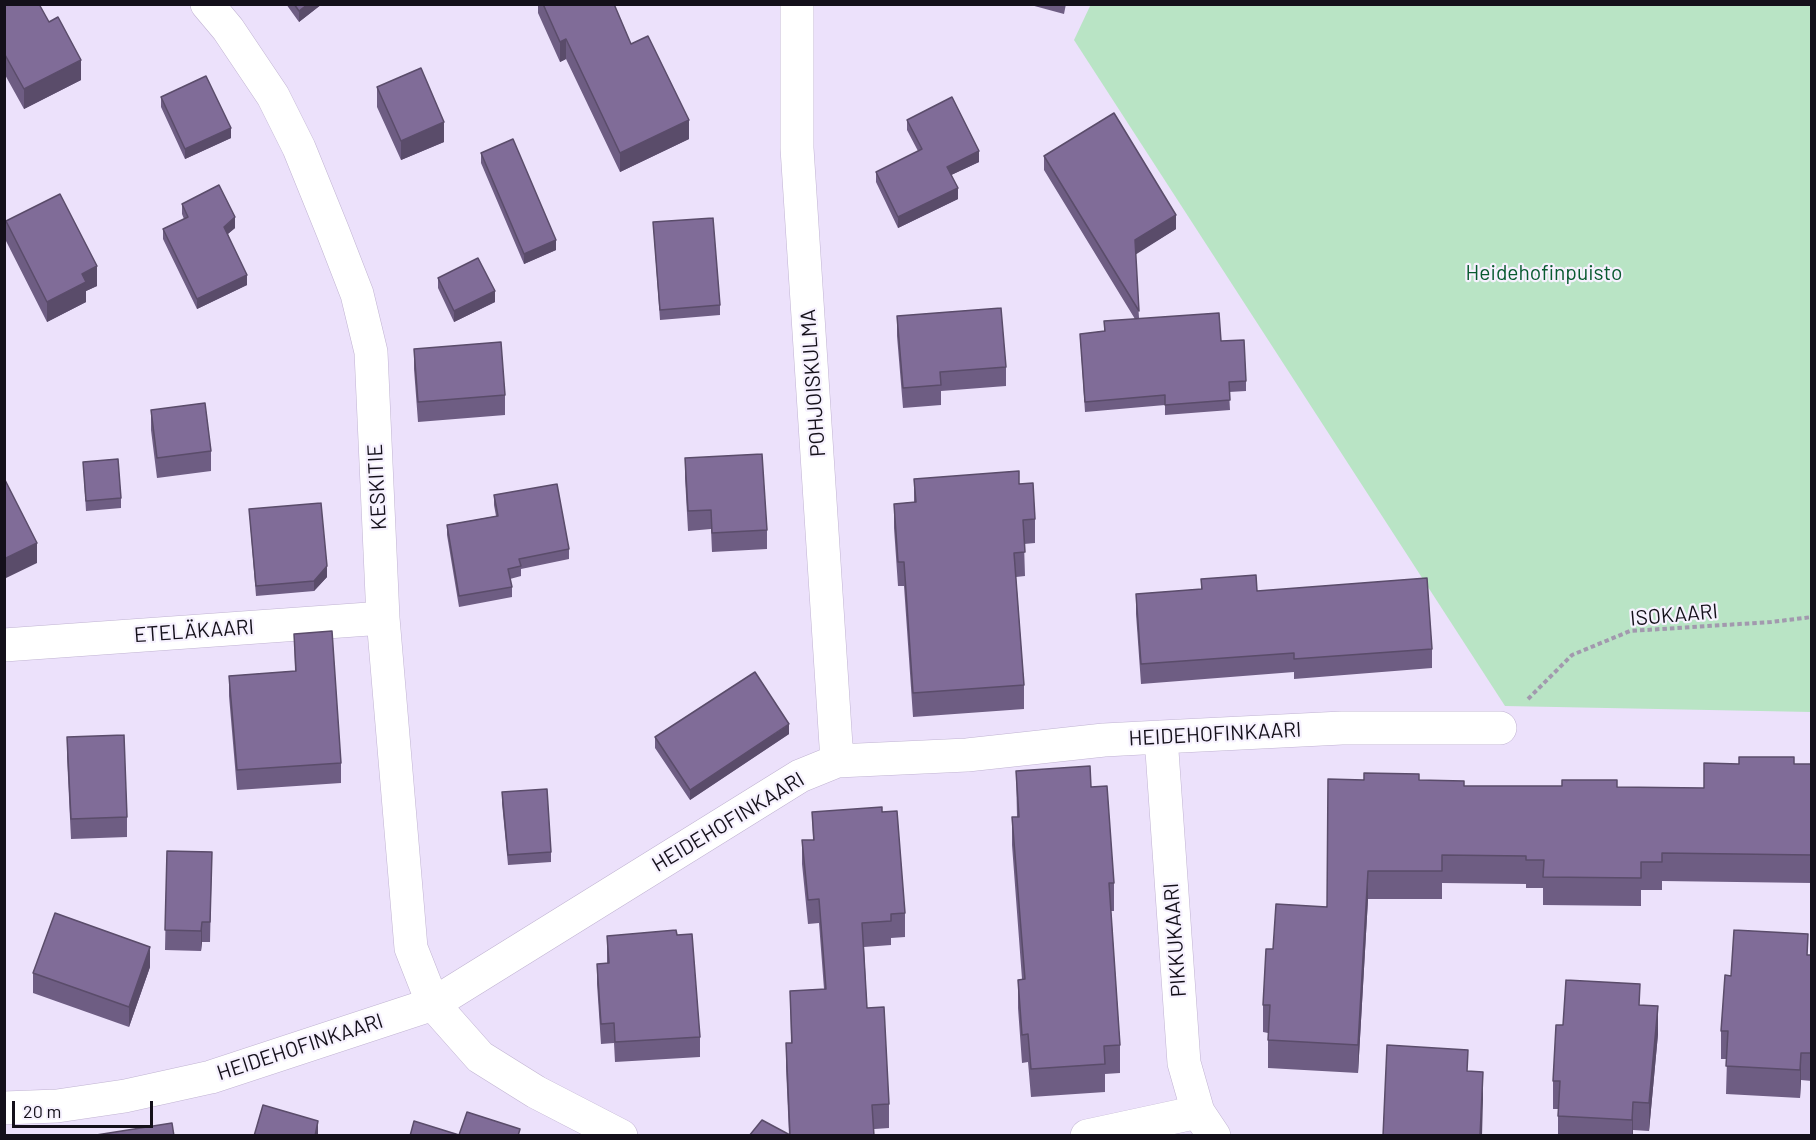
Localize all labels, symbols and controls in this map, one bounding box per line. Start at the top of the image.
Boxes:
park label: Heidehofinpuisto [1466,260,1622,286]
street label: POHJOISKULMA [795,308,831,458]
street label: KESKITIE [362,443,392,531]
street label: ISOKAARI [1629,599,1719,631]
street label: ETELÄKAARI [133,614,255,648]
street label: HEIDEHOFINKAARI [1128,717,1302,751]
street label: HEIDEHOFINKAARI [647,767,809,877]
street label: PIKKUKAARI [1158,882,1192,998]
street label: HEIDEHOFINKAARI [214,1008,386,1086]
scale bar [15,1089,156,1127]
text: 20 m [23,1100,61,1122]

